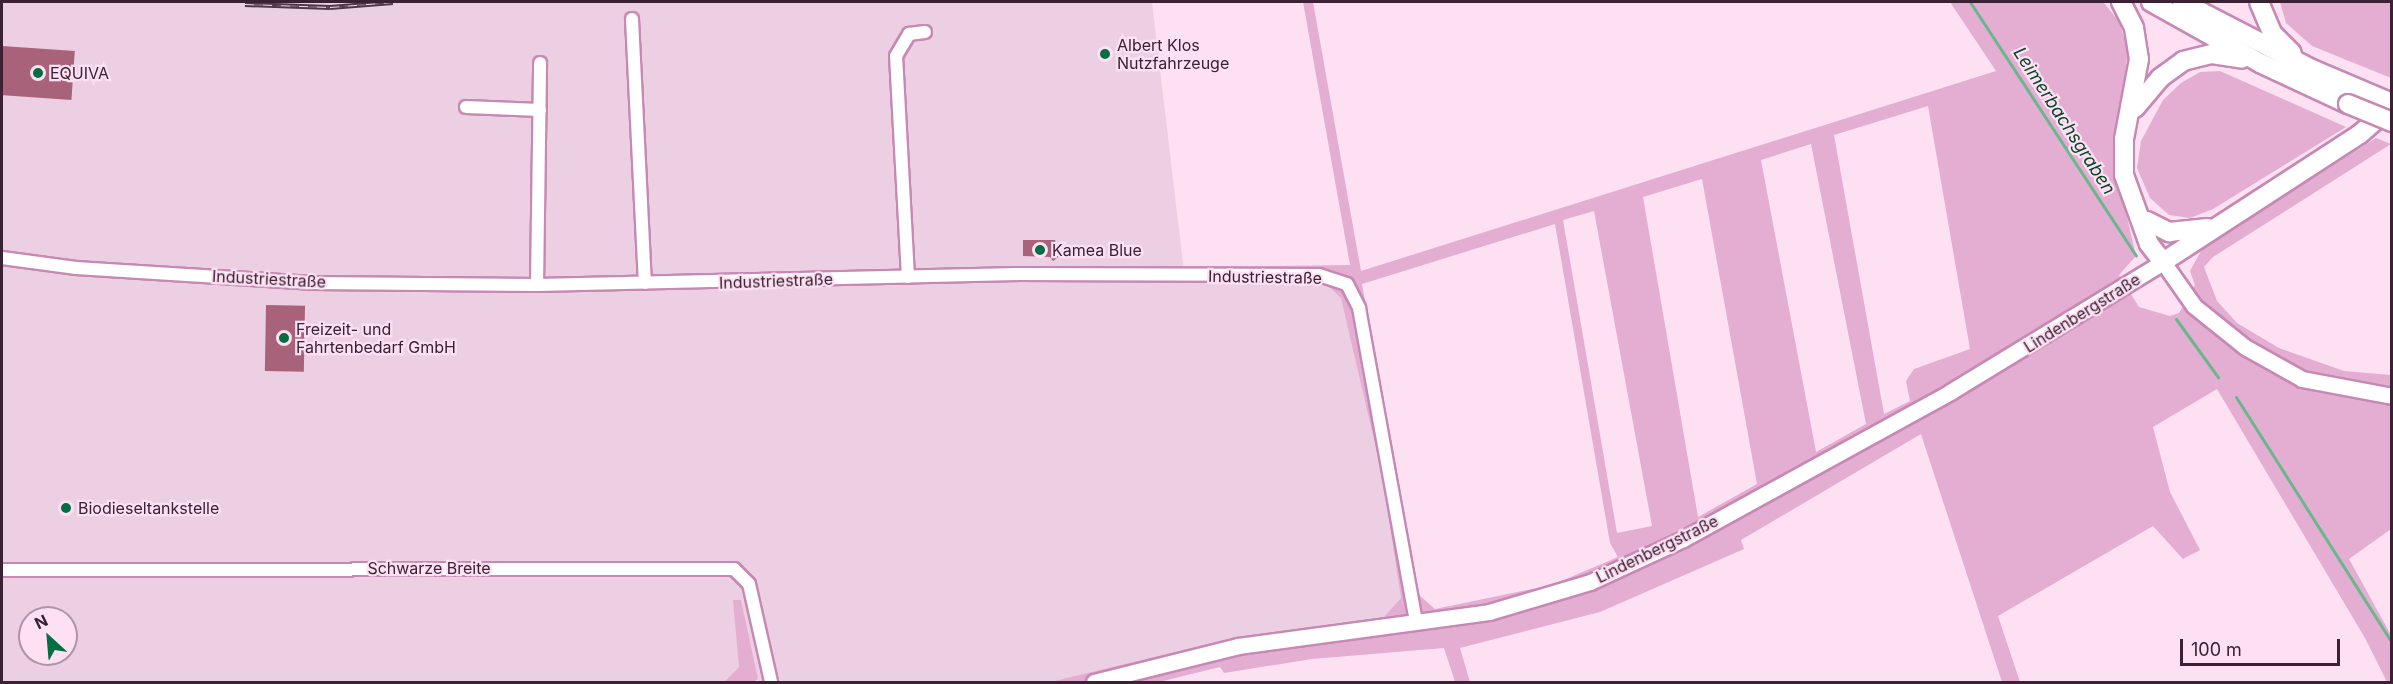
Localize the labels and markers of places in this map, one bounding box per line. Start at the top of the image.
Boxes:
place label: Albert Klos Nutzfahrzeuge [1117,35,1229,73]
marker: Albert Klos Nutzfahrzeuge [1098,47,1112,61]
place label: EQUIVA [50,63,109,83]
marker: EQUIVA [31,66,45,80]
place label: Kamea Blue [1052,240,1142,260]
marker: Kamea Blue [1033,243,1047,257]
place label: Freizeit- und Fahrtenbedarf GmbH [296,319,456,357]
marker: Freizeit- und Fahrtenbedarf GmbH [277,331,291,345]
place label: Biodieseltankstelle [78,498,219,518]
marker: Biodieseltankstelle [59,501,73,515]

